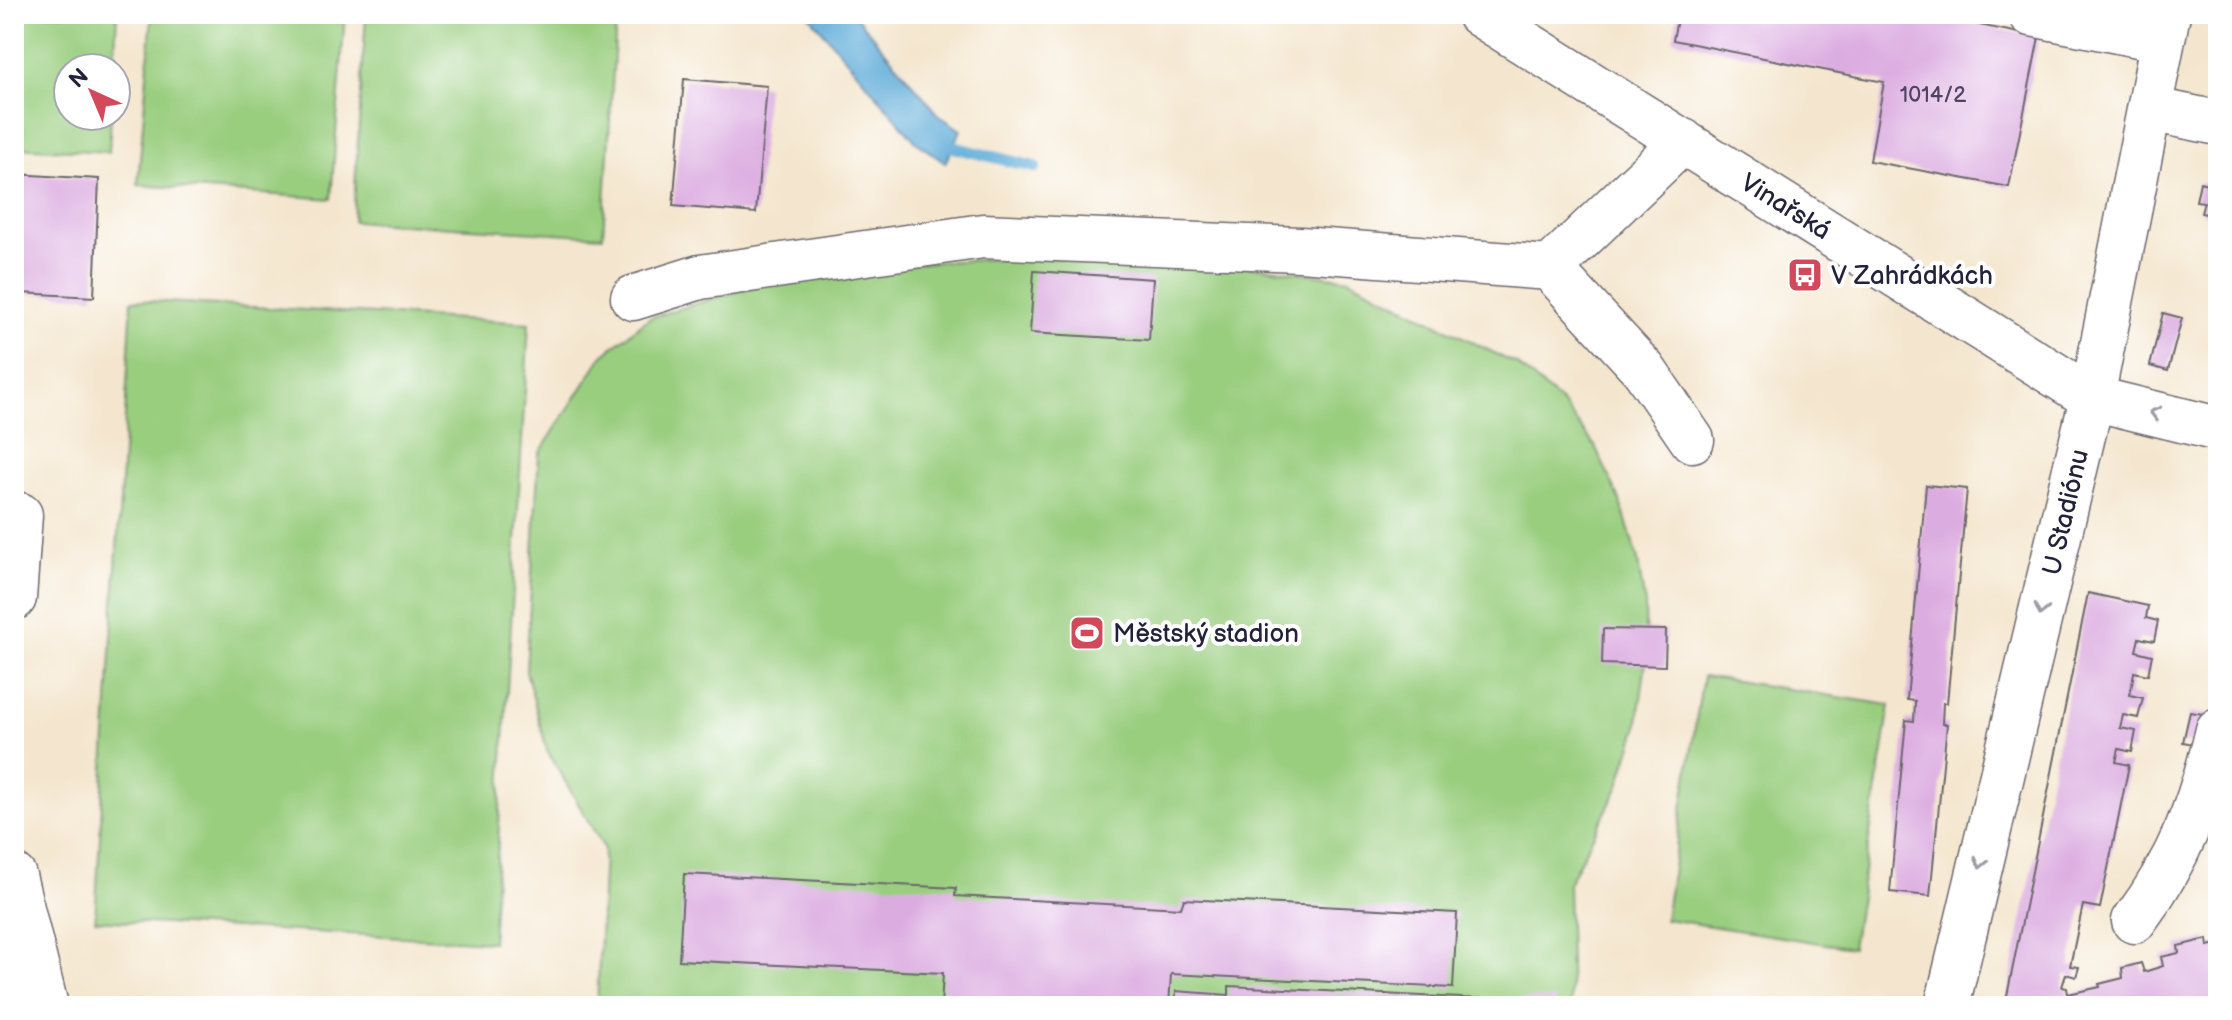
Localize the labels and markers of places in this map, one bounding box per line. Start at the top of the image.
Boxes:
bus stop icon: V Zahrádkách [1786,256,1824,294]
place label: V Zahrádkách [1831,261,1993,292]
sports icon: Městský stadion [1068,614,1106,652]
place label: Městský stadion [1113,619,1299,650]

